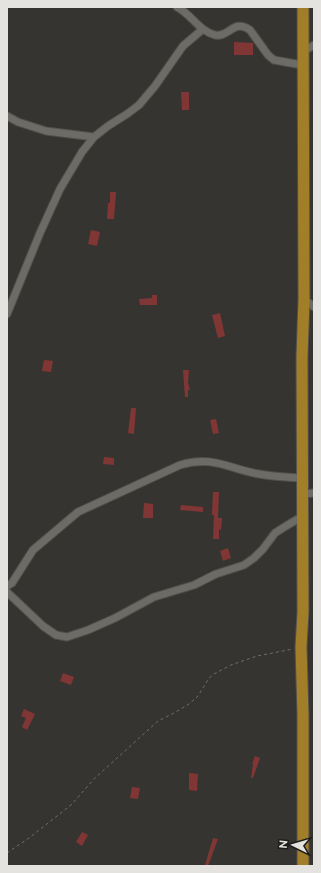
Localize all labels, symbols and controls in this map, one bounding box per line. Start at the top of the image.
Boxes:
north arrow [273,825,313,865]
text: N [277,839,290,849]

